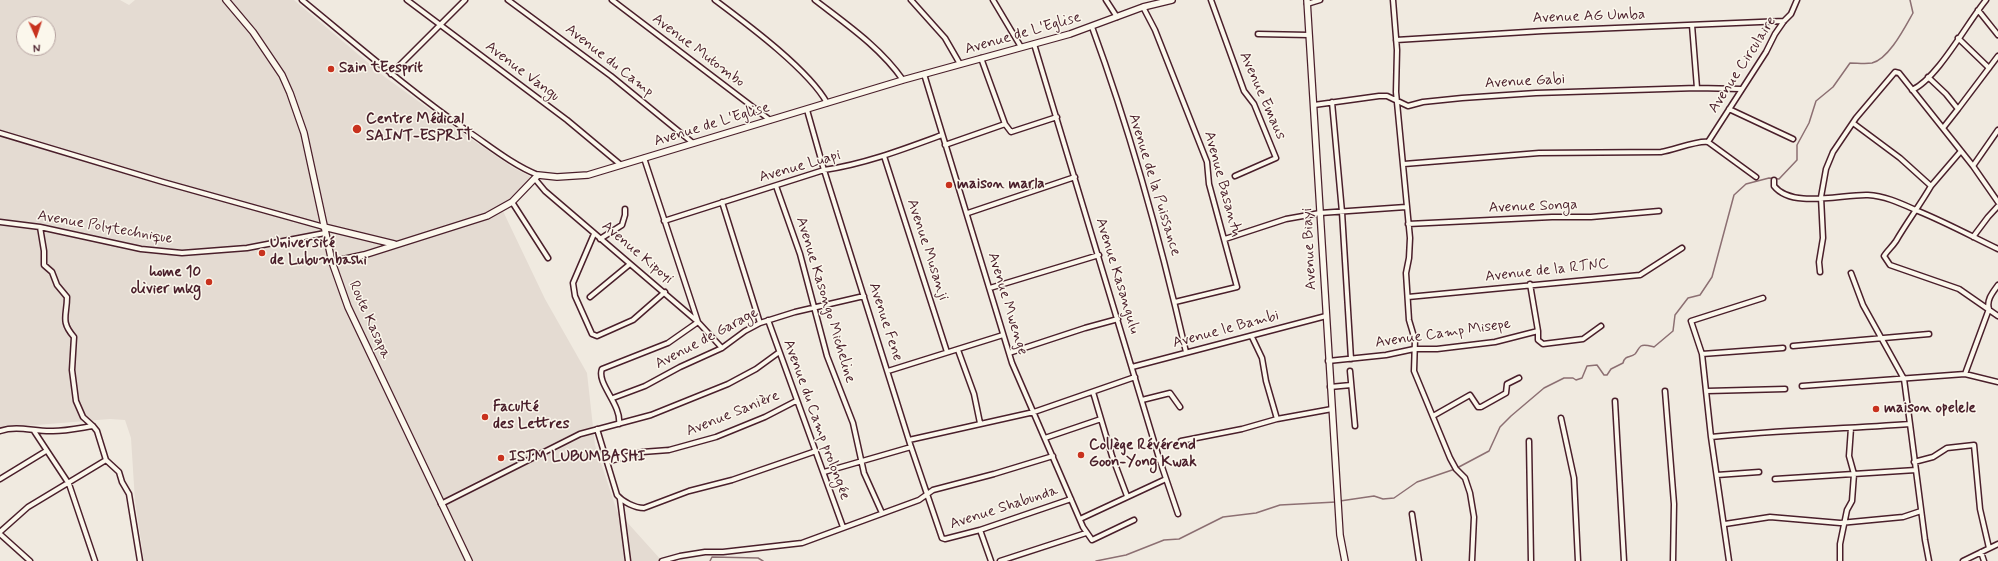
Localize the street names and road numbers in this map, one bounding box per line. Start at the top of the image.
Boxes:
street label: Avenue AG Umba [1532,6,1646,28]
street label: Avenue de L'Eglise [963,9,1083,59]
street label: Avenue Mutombo [648,10,748,92]
street label: Avenue Circulaire [1705,13,1781,117]
street label: Avenue du Camp [561,21,657,101]
street label: Avenue Vangu [481,38,563,106]
street label: Avenue Emaus [1235,49,1289,143]
street label: Avenue Gabi [1484,71,1566,93]
street label: Avenue de L'Eglise [652,99,772,151]
street label: Avenue de la Puissance [1124,112,1184,258]
street label: Avenue Basantu [1199,129,1245,239]
street label: Avenue Luapi [757,147,843,187]
street label: Avenue Songa [1488,196,1578,218]
street label: Avenue Musanji [902,197,952,303]
street label: Avenue Polytechnique [36,207,174,249]
street label: Avenue Biayi [1299,207,1321,291]
street label: Avenue Kasongo Micheline [791,215,859,385]
street label: Avenue Kasangulu [1091,216,1143,336]
street label: Avenue Kipoyi [597,218,677,288]
street label: Avenue Mwenge [983,250,1031,358]
street label: Avenue de la RTNC [1484,256,1610,286]
street label: Route Kasapa [344,278,394,362]
street label: Avenue Fene [864,280,906,364]
street label: Avenue de Garage [652,304,762,374]
street label: Avenue le Bambi [1171,307,1281,353]
street label: Avenue Camp Misepe [1374,316,1512,352]
street label: Avenue du Camp prolongée [779,337,853,503]
street label: Avenue Sanière [684,387,782,441]
street label: Avenue Shabunda [948,482,1060,534]

